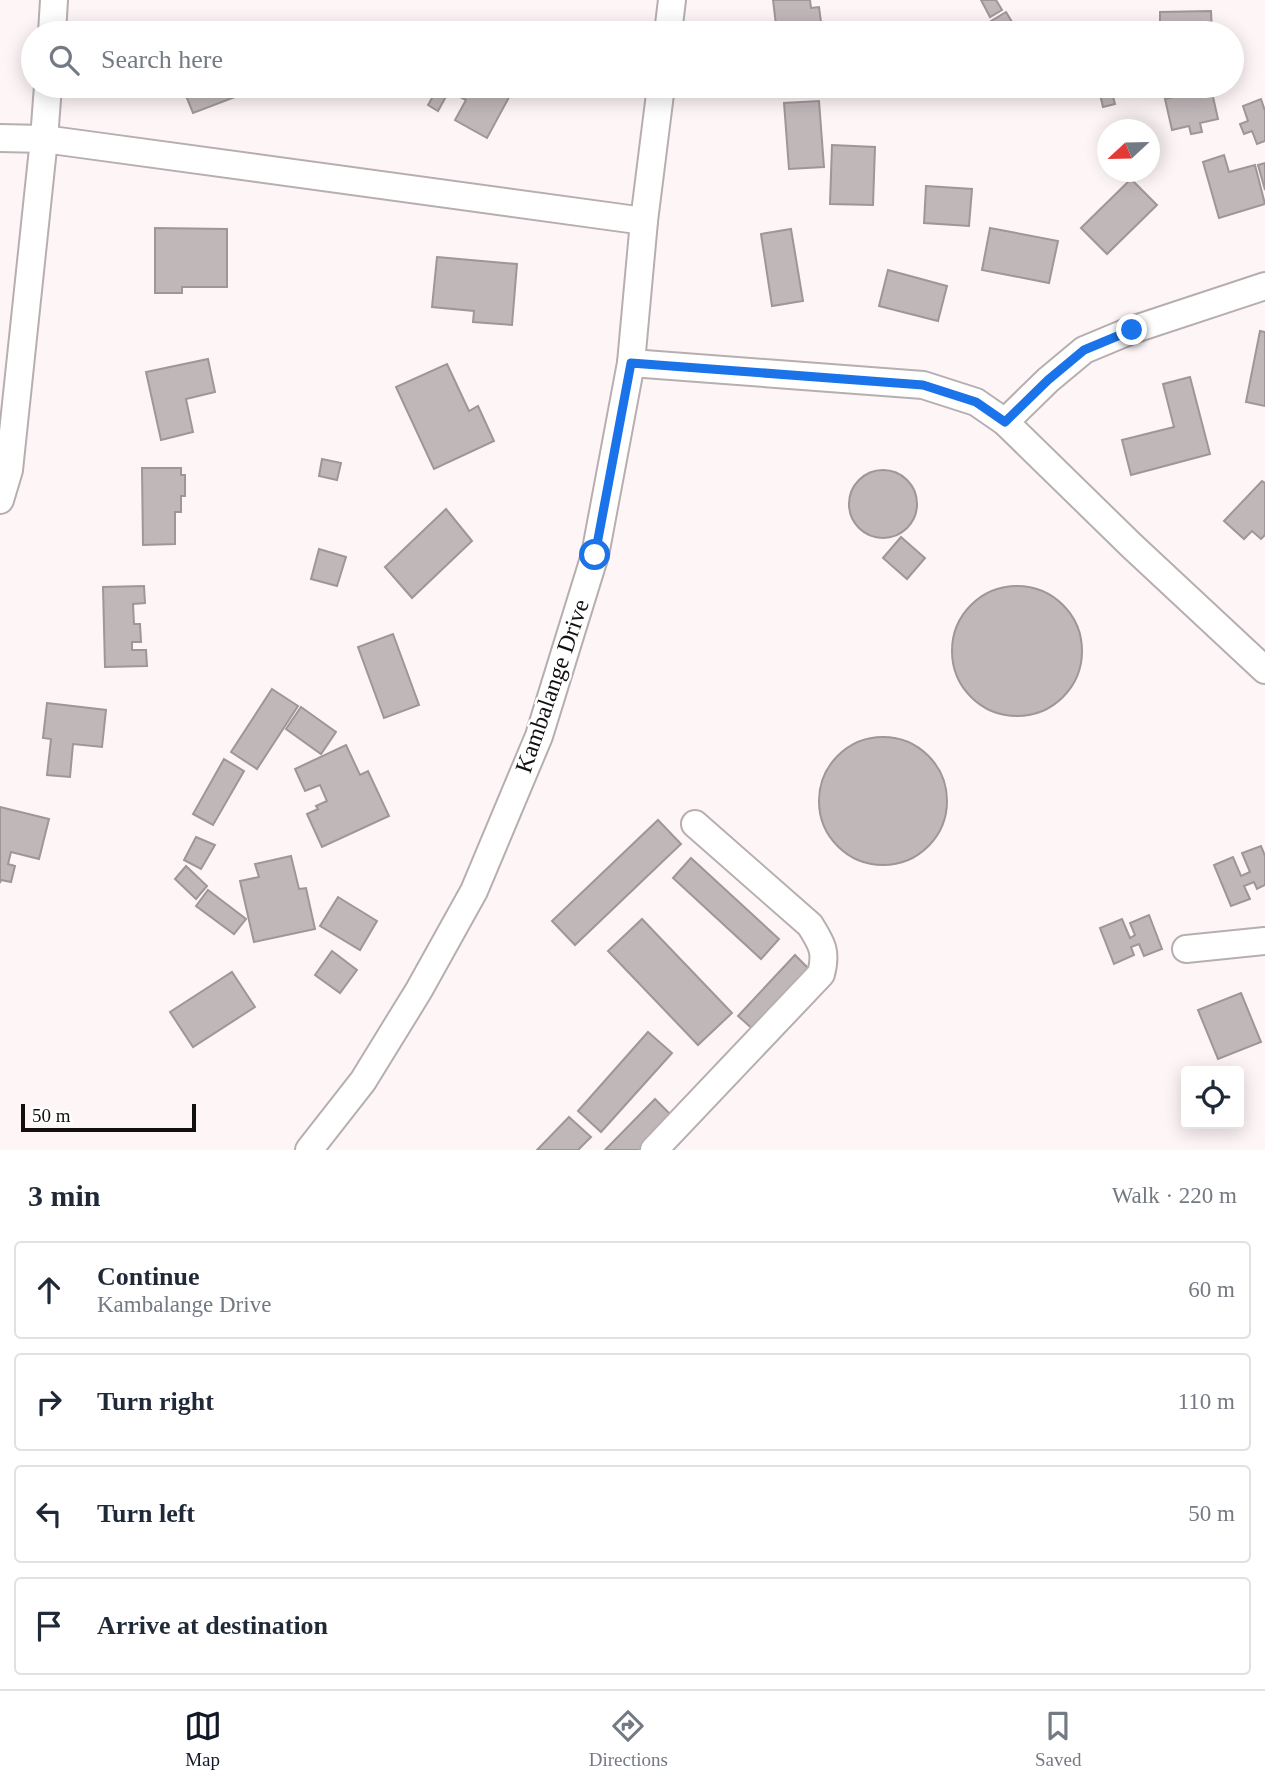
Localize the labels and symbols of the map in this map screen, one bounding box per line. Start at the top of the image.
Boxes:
north arrow [1097,119,1160,182]
route end [1116,314,1147,345]
route start [579,539,610,570]
street label: Kambalange Drive [510,596,594,776]
scale bar [21,1101,196,1133]

